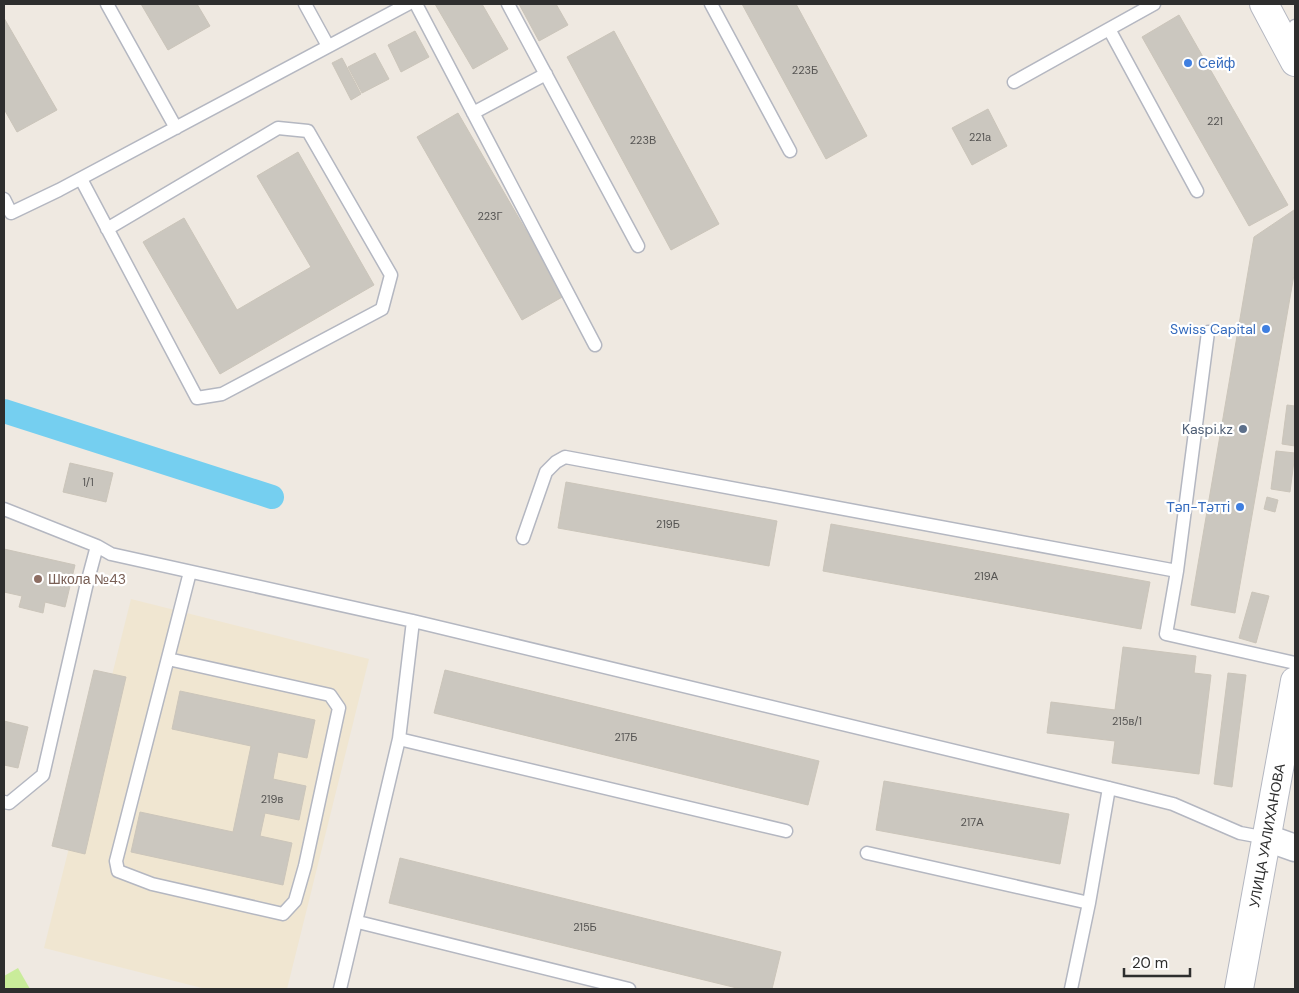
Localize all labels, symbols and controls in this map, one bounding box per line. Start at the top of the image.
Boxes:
place label: Сейф [1198,54,1235,72]
marker: Сейф [1182,57,1194,69]
house number: 223Б [792,63,818,77]
house number: 221 [1207,114,1223,128]
house number: 221а [969,130,992,144]
house number: 223В [630,133,656,147]
house number: 223Г [477,209,503,223]
place label: Swiss Capital [1170,320,1256,338]
marker: Swiss Capital [1260,323,1272,335]
place label: Kaspi.kz [1182,420,1233,438]
marker: Kaspi.kz [1237,423,1249,435]
house number: 1/1 [82,475,94,489]
place label: Тәп-Тәтті [1166,498,1230,516]
marker: Тәп-Тәтті [1234,501,1246,513]
house number: 219Б [656,517,680,531]
house number: 219А [974,569,999,583]
place label: Школа №43 [48,570,126,588]
marker: Школа №43 [32,573,44,585]
house number: 215в/1 [1112,714,1142,728]
house number: 217Б [615,730,637,744]
street label: УЛИЦА УАЛИХАНОВА [1245,761,1289,909]
house number: 219в [261,792,283,806]
house number: 217А [961,815,984,829]
house number: 215Б [573,920,597,934]
scale bar [1124,946,1190,978]
text: 20 m [1132,953,1168,973]

